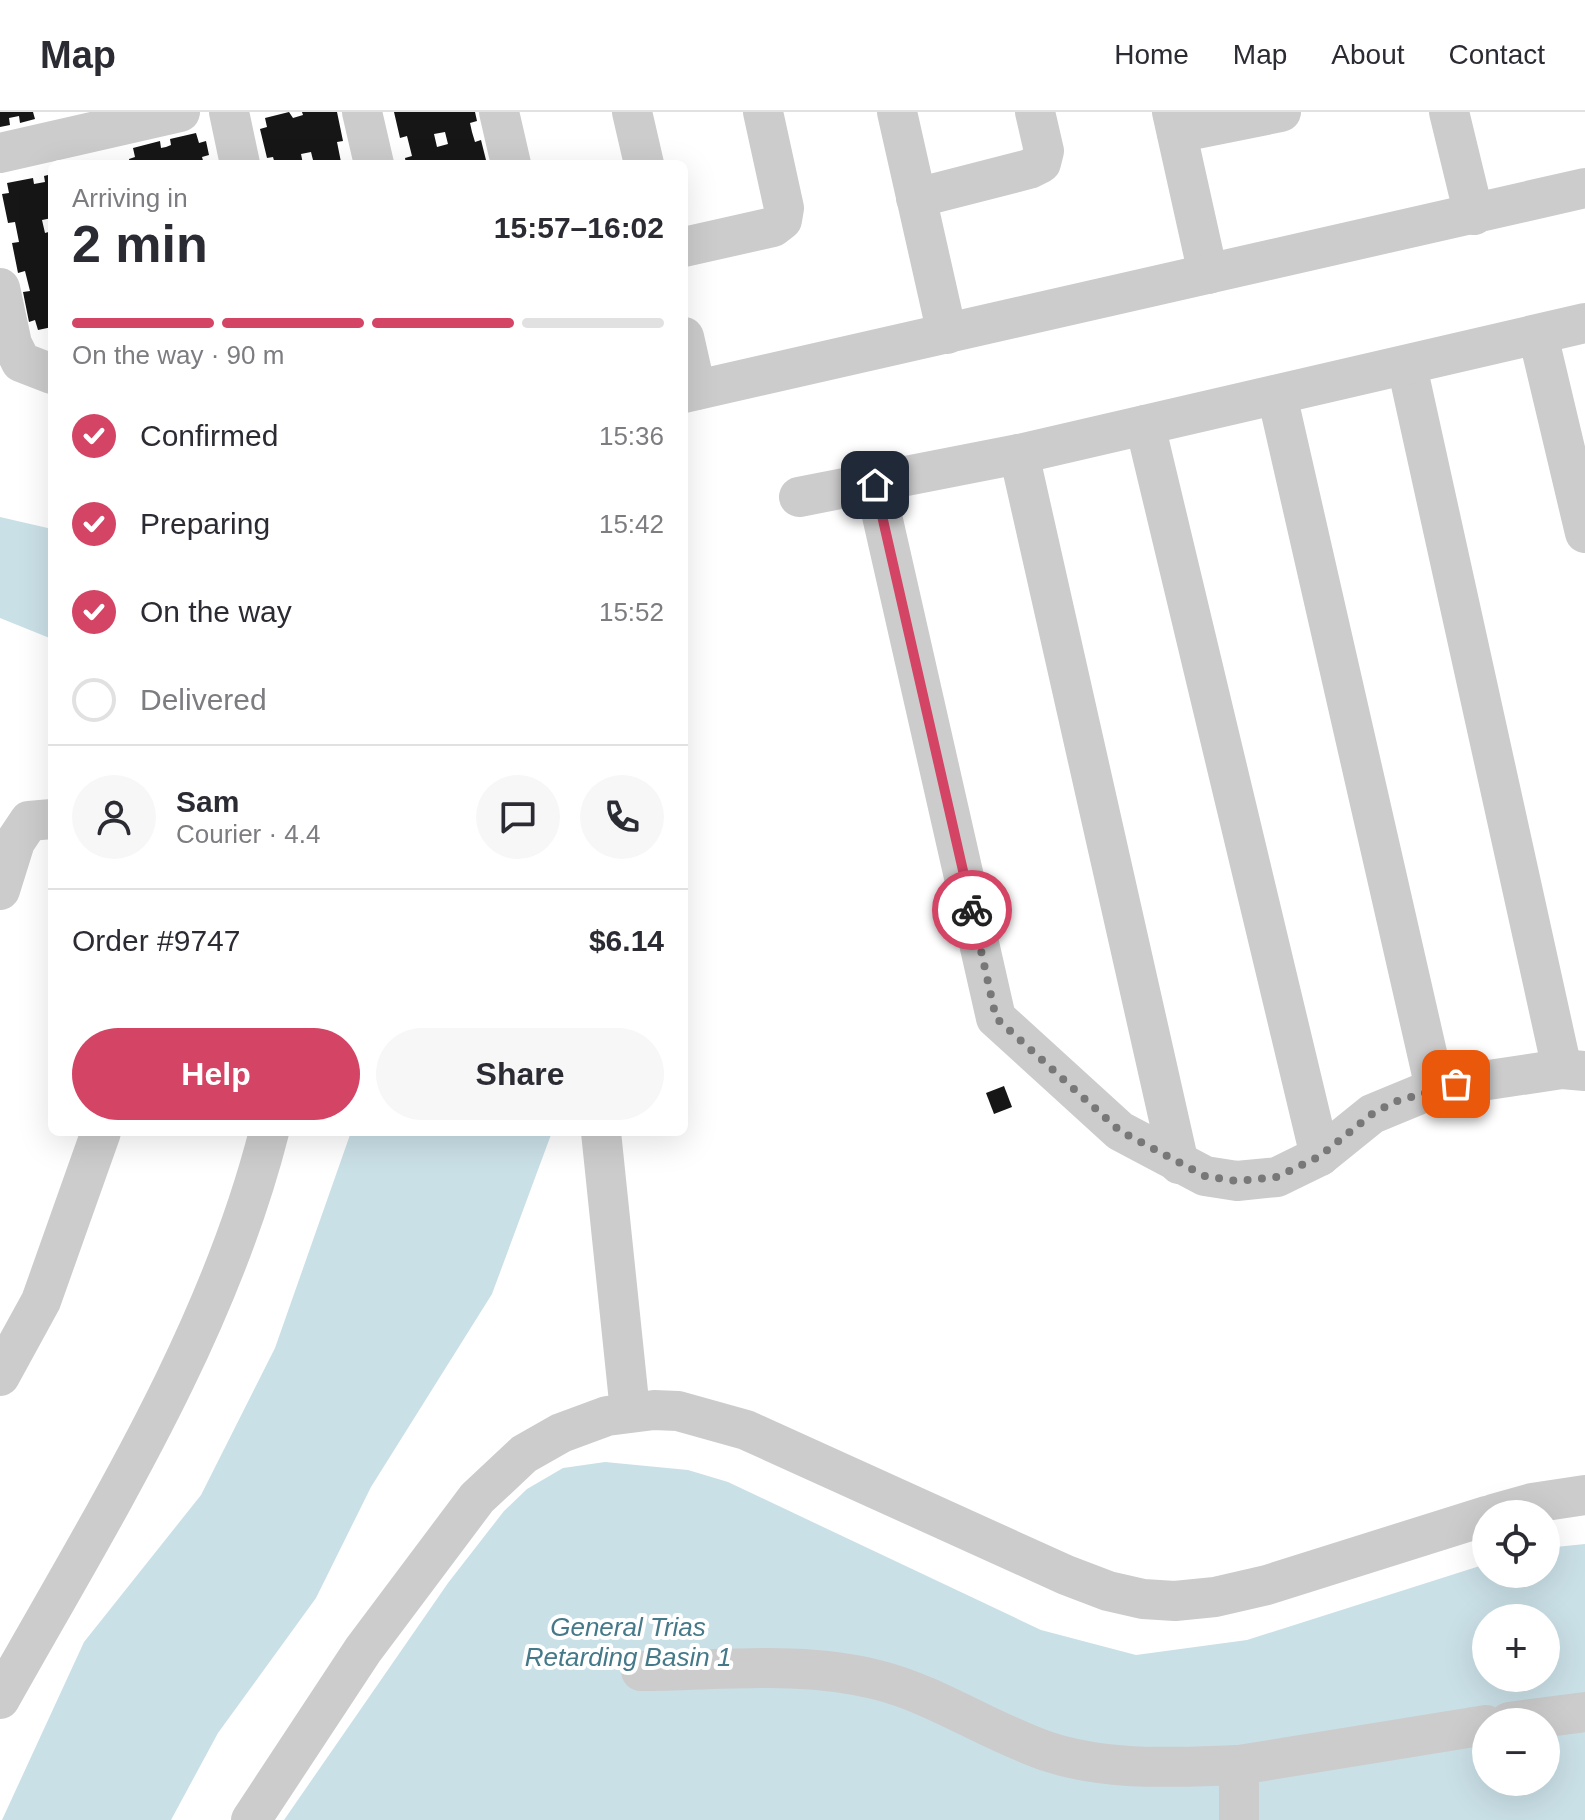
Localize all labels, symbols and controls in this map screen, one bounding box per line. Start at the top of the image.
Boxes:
text: Map [40,34,116,76]
text: Home [1114,39,1189,70]
text: Map [1233,39,1287,70]
text: About [1331,39,1405,70]
text: Contact [1449,39,1545,70]
text: Arriving in [72,183,188,213]
text: 15:57–16:02 [494,211,664,244]
text: 2 min [72,215,208,273]
text: On the way · 90 m [72,340,284,370]
icon: check [72,414,116,458]
text: Confirmed [140,419,278,452]
text: 15:36 [599,421,664,451]
pin [841,451,909,519]
icon: home [853,463,897,507]
icon: check [72,502,116,546]
text: Preparing [140,507,270,540]
text: 15:42 [599,509,664,539]
icon: check [72,590,116,634]
text: On the way [140,595,292,628]
text: 15:52 [599,597,664,627]
text: Delivered [140,683,267,716]
button: person [72,775,156,859]
button: chat [476,775,560,859]
button: phone [580,775,664,859]
text: Sam [176,785,239,818]
text: Courier · 4.4 [176,819,321,849]
courier [932,870,1012,950]
icon: bike [950,888,994,932]
text: Order #9747 [72,924,240,957]
text: $6.14 [589,924,664,957]
button: Help [72,1028,360,1120]
button: Share [376,1028,664,1120]
pin [1422,1050,1490,1118]
icon: bag [1434,1062,1478,1106]
map controls [1472,1500,1560,1796]
button: locate [1472,1500,1560,1588]
button: + [1472,1604,1560,1692]
water label: General Trias Retarding Basin 1 [525,1612,731,1672]
button: − [1472,1708,1560,1796]

